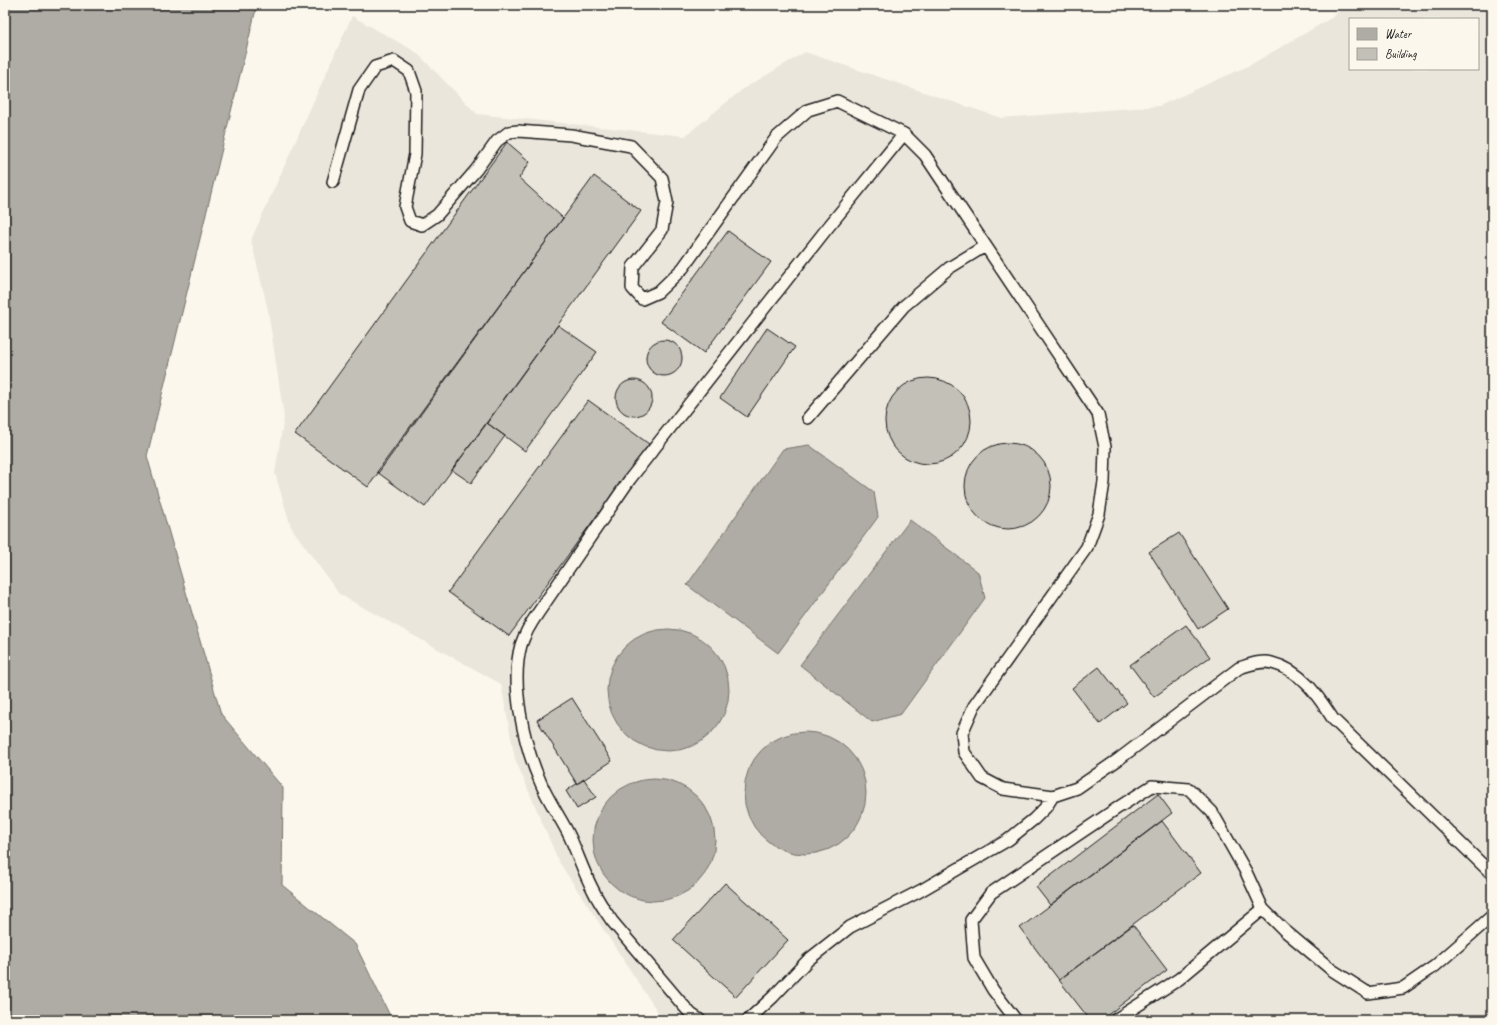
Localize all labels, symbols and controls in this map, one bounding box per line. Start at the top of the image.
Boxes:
legend [1349,18,1479,70]
text: Water [1385,26,1413,42]
text: Building [1385,46,1417,62]

